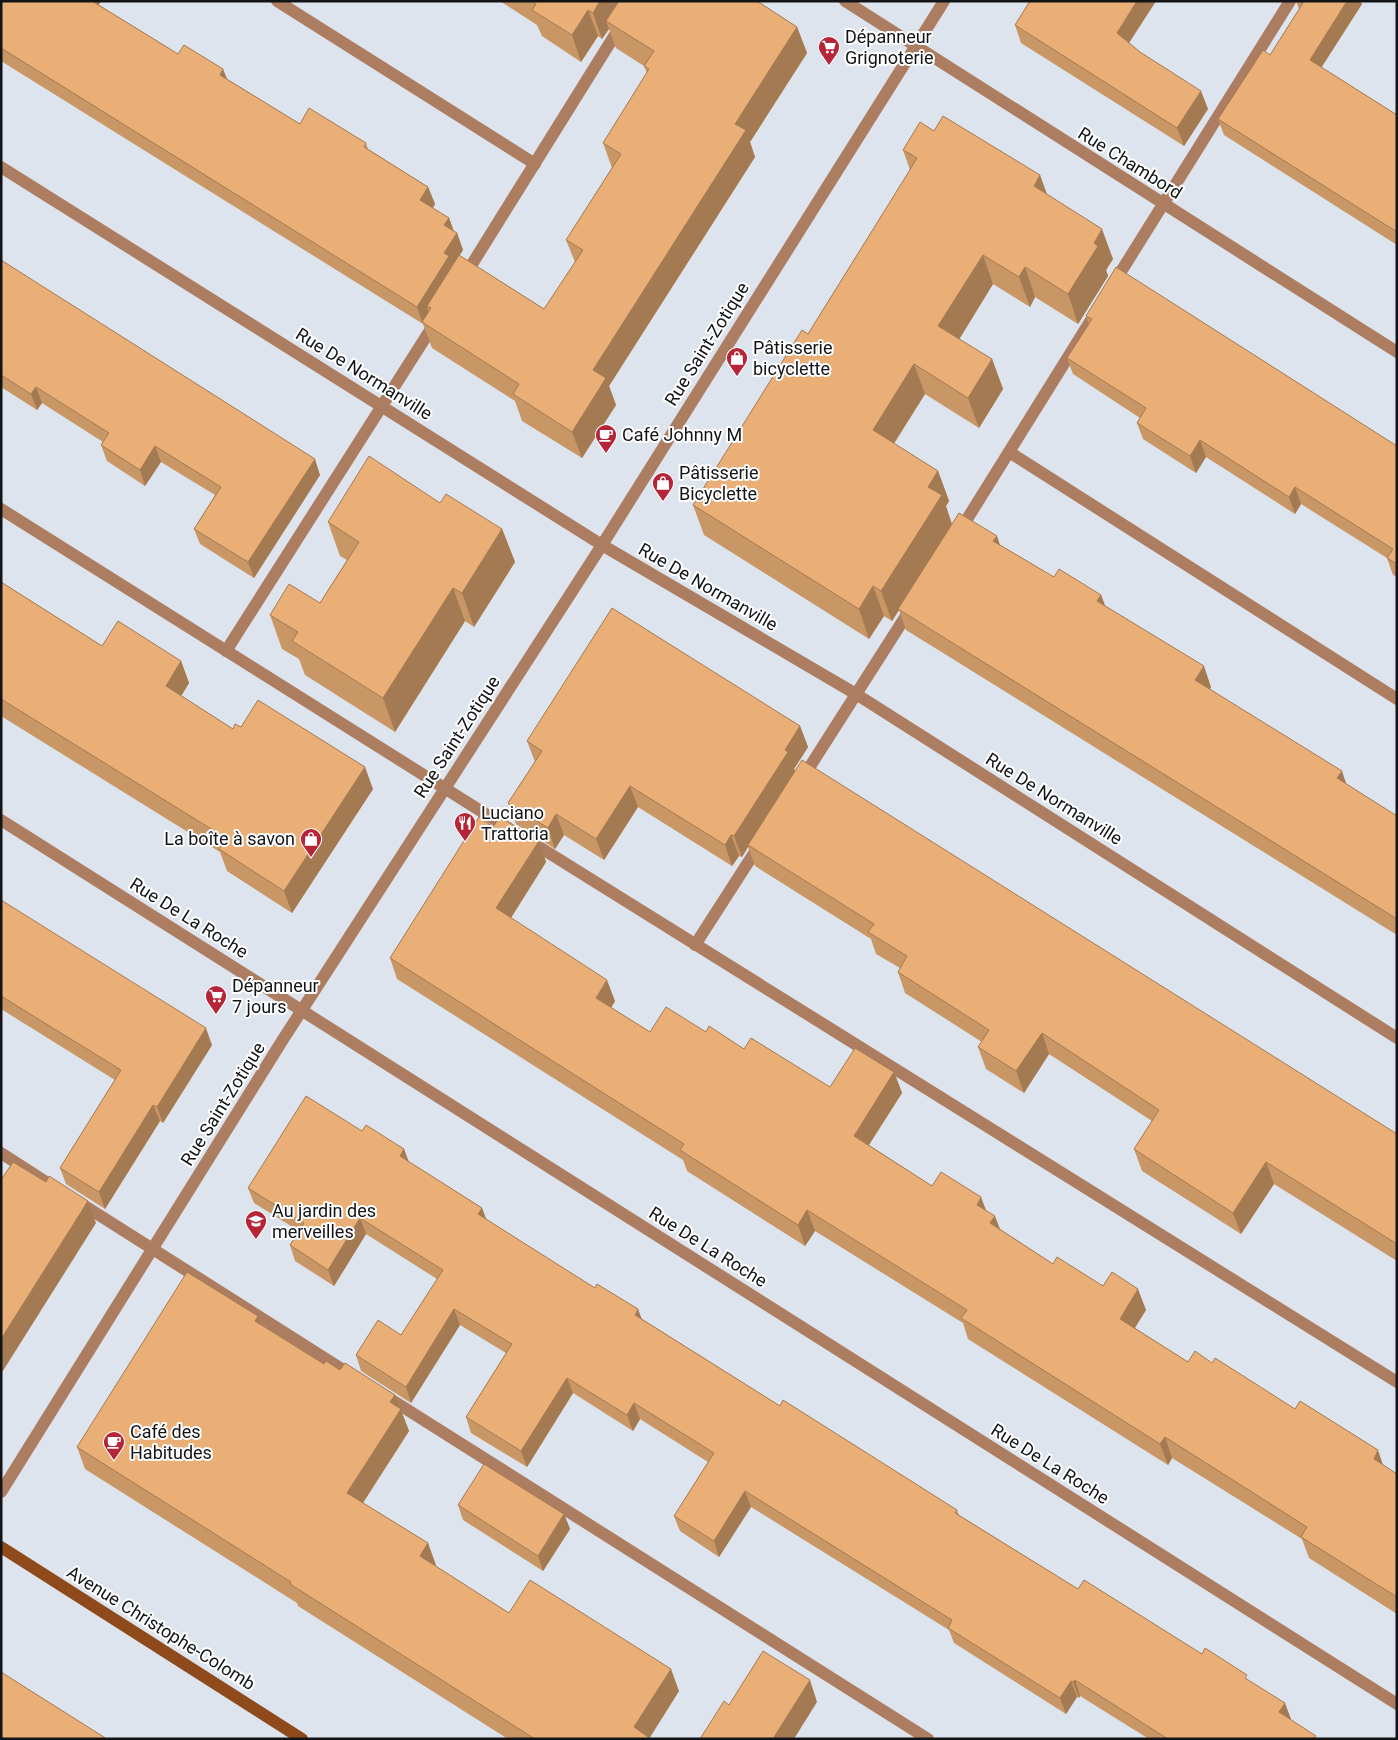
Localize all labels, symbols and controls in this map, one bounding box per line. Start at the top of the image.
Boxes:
place label: Dépanneur Grignoterie [845,26,934,68]
supermarket icon: Dépanneur Grignoterie [817,35,841,66]
street label: Rue Chambord [1074,122,1186,203]
street label: Rue Saint-Zotique [660,278,753,409]
street label: Rue De Normanville [292,323,436,424]
place label: Pâtisserie bicyclette [753,337,832,379]
shop icon: Pâtisserie bicyclette [725,346,749,377]
cafe icon: Café Johnny M [594,423,618,454]
place label: Café Johnny M [622,424,742,445]
place label: Pâtisserie Bicyclette [679,462,758,504]
shop icon: Pâtisserie Bicyclette [651,471,675,502]
street label: Rue De Normanville [635,538,781,635]
street label: Rue Saint-Zotique [409,672,504,802]
street label: Rue De Normanville [982,748,1126,849]
place label: Luciano Trattoria [481,802,549,844]
restaurant icon: Luciano Trattoria [453,811,477,842]
shop icon: La boîte à savon [299,827,323,858]
place label: La boîte à savon [164,828,295,849]
street label: Rue De La Roche [126,873,252,962]
place label: Dépanneur 7 jours [232,975,319,1017]
supermarket icon: Dépanneur 7 jours [204,984,228,1015]
street label: Rue Saint-Zotique [176,1038,269,1169]
place label: Au jardin des merveilles [272,1200,376,1242]
street label: Rue De La Roche [645,1202,771,1291]
school or university icon: Au jardin des merveilles [244,1209,268,1240]
street label: Rue De La Roche [987,1419,1113,1508]
place label: Café des Habitudes [130,1421,212,1463]
cafe icon: Café des Habitudes [102,1430,126,1461]
street label: Avenue Christophe-Colomb [63,1561,259,1694]

